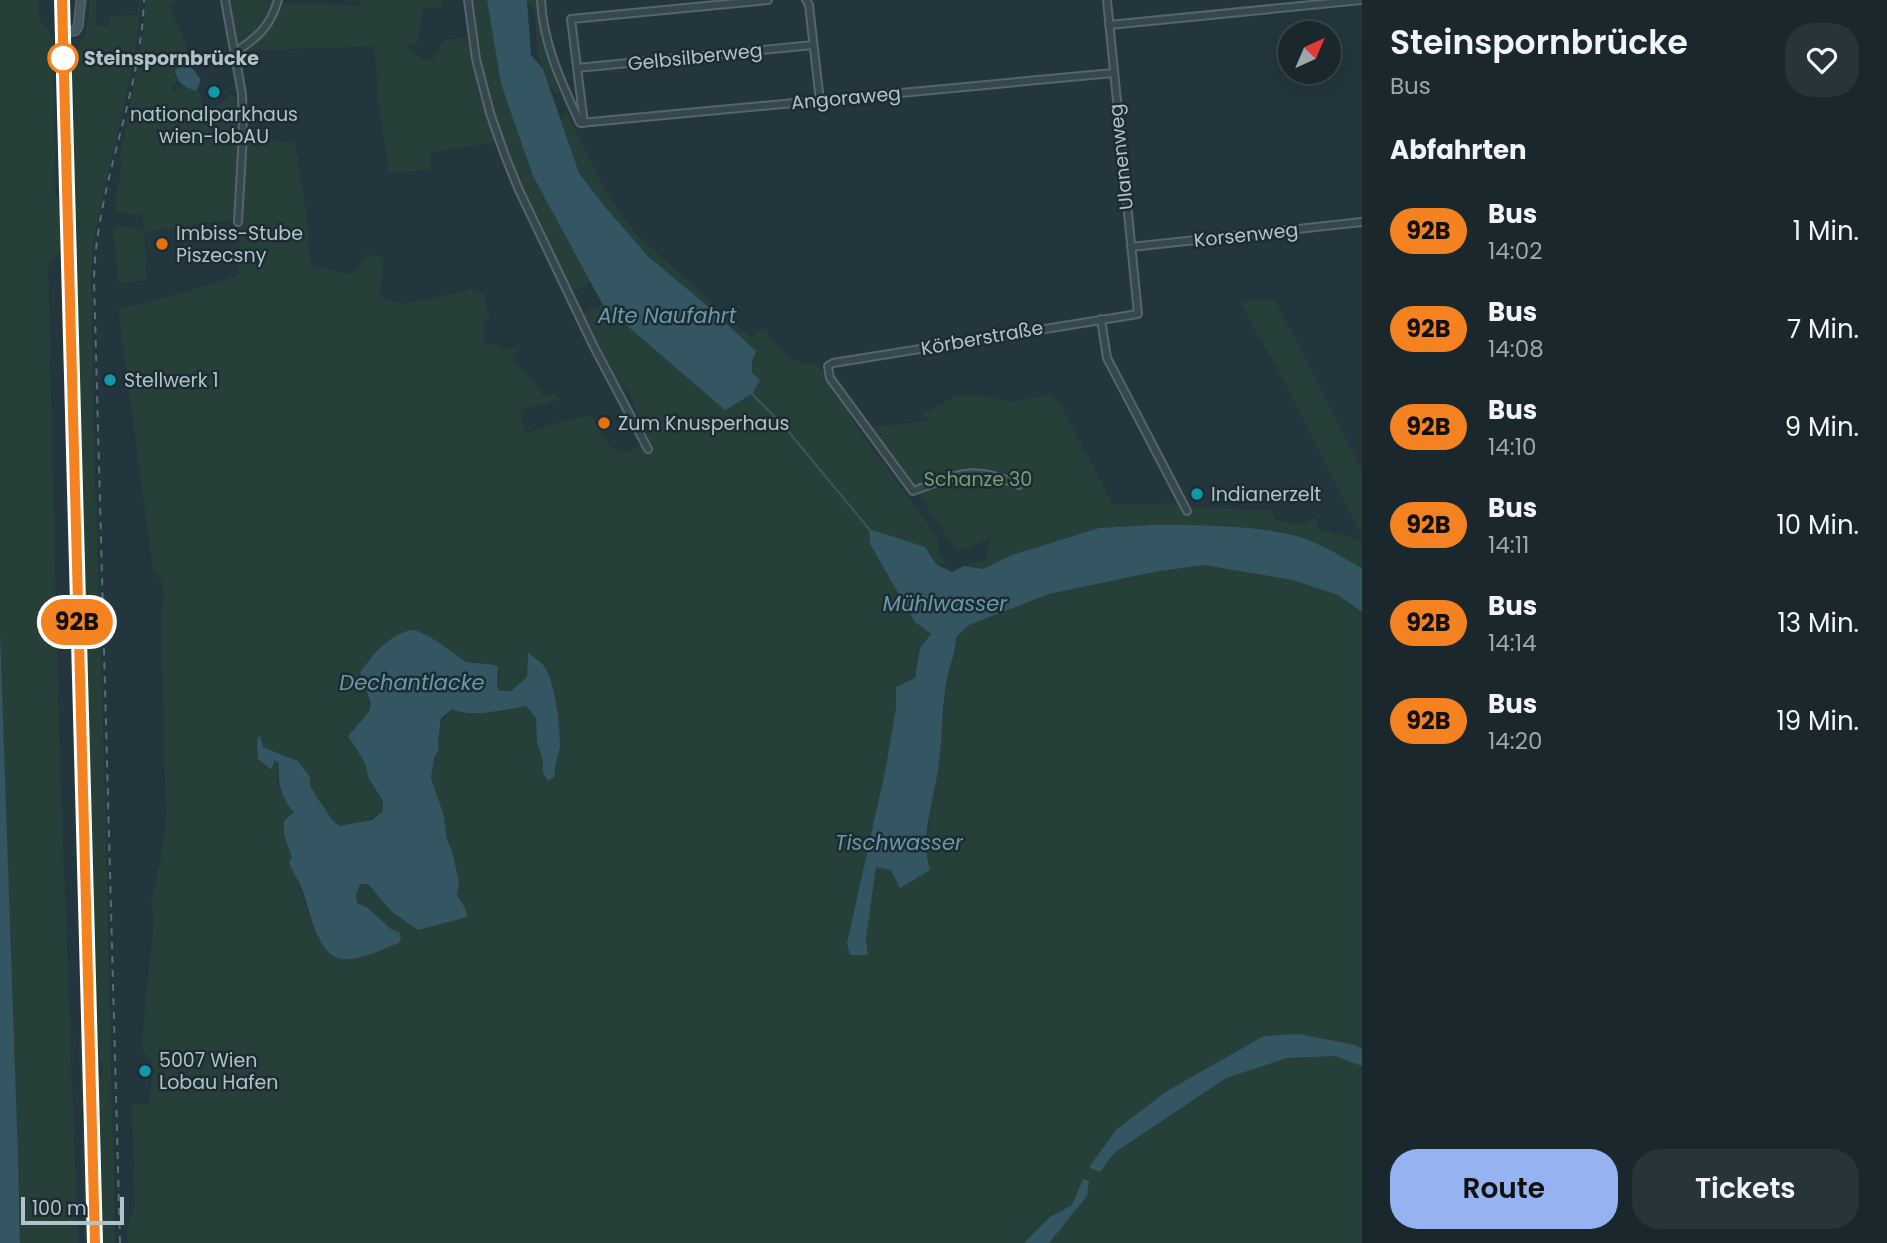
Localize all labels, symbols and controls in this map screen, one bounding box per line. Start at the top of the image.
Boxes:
text: Steinspornbrücke [1390,19,1688,66]
north arrow [1278,21,1340,84]
map controls [1278,21,1341,84]
button: heart [1785,23,1859,97]
street label: Gelbsilberweg [626,37,764,77]
marker: Steinspornbrücke [48,43,78,73]
place label: Steinspornbrücke [84,45,259,72]
text: Bus [1390,70,1431,102]
street label: Angoraweg [790,80,902,116]
marker: nationalparkhaus wien-lobAU [206,84,222,100]
place label: nationalparkhaus wien-lobAU [130,101,298,150]
street label: Ulanenweg [1102,103,1140,211]
text: Abfahrten [1390,132,1527,168]
text: Bus [1488,196,1537,232]
text: 1 Min. [1793,213,1859,249]
text: 92B [1406,214,1451,247]
street label: Korsenweg [1193,216,1299,254]
place label: Imbiss-Stube Piszecsny [176,220,303,269]
text: 14:02 [1488,235,1542,267]
marker: Imbiss-Stube Piszecsny [154,236,170,252]
text: Bus [1488,294,1537,330]
water label: Alte Naufahrt [597,301,737,330]
text: 7 Min. [1787,311,1859,347]
text: 92B [1406,312,1451,345]
street label: Körberstraße [919,314,1045,362]
text: 14:08 [1488,333,1544,365]
place label: Stellwerk 1 [124,367,219,394]
marker: Stellwerk 1 [102,372,118,388]
text: Bus [1488,392,1537,428]
text: 9 Min. [1785,409,1859,445]
place label: Zum Knusperhaus [618,410,790,437]
text: 92B [1406,410,1451,443]
marker: Zum Knusperhaus [596,415,612,431]
text: 14:10 [1488,431,1537,463]
park label: Schanze 30 [924,466,1032,493]
place label: Indianerzelt [1211,481,1321,508]
marker: Indianerzelt [1189,486,1205,502]
text: Bus [1488,490,1537,526]
text: 10 Min. [1777,507,1859,543]
text: 92B [1406,508,1451,541]
text: 14:11 [1488,529,1529,561]
text: Bus [1488,588,1537,624]
water label: Mühlwasser [883,589,1008,618]
line badge: 92B [37,599,117,645]
text: 92B [55,605,99,638]
text: 13 Min. [1778,605,1859,641]
text: 92B [1406,606,1451,639]
text: 14:14 [1488,627,1537,659]
water label: Dechantlacke [339,668,485,697]
text: Bus [1488,686,1537,722]
text: 19 Min. [1776,703,1859,739]
text: 92B [1406,704,1451,737]
text: 14:20 [1488,725,1542,757]
water label: Tischwasser [835,828,964,857]
place label: 5007 Wien Lobau Hafen [159,1047,278,1096]
marker: 5007 Wien Lobau Hafen [137,1063,153,1079]
button: Route [1390,1149,1618,1229]
button: Tickets [1632,1149,1859,1229]
scale bar [21,1194,124,1226]
text: 100 m [32,1195,87,1222]

